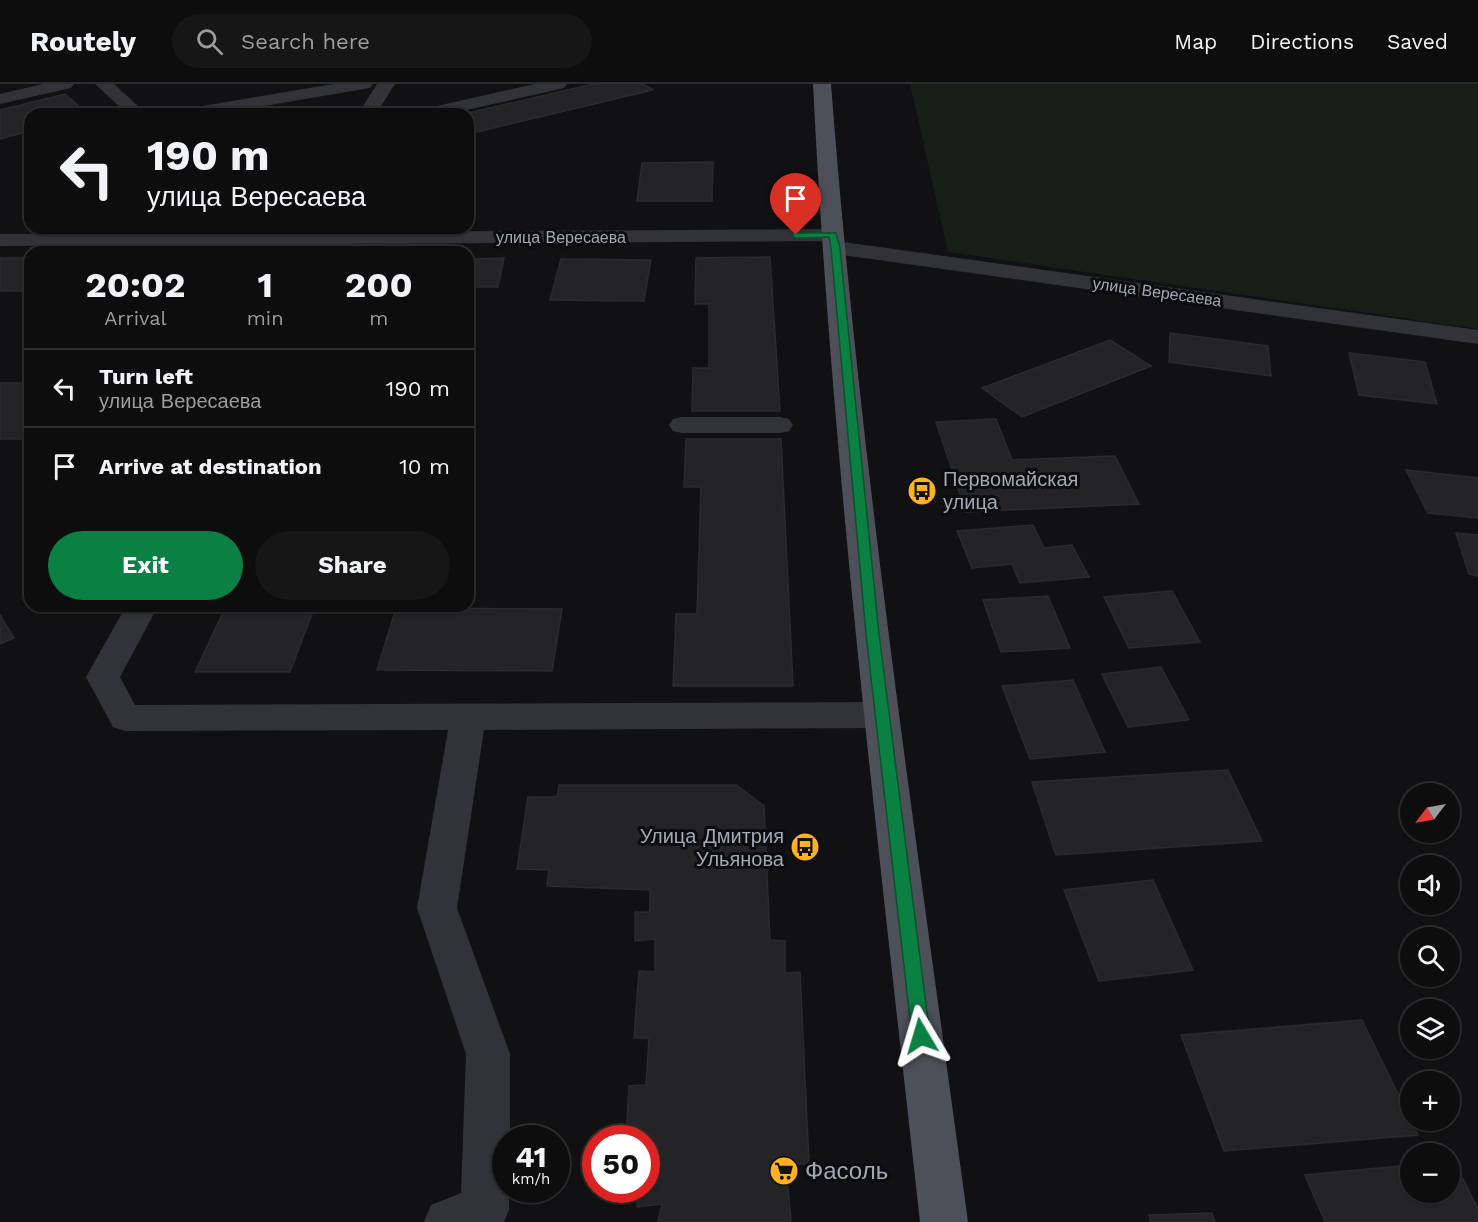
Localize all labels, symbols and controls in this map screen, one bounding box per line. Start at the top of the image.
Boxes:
search box [172,14,592,68]
text: Routely [30,25,136,58]
icon: search [193,25,226,58]
text: Search here [241,29,370,54]
text: Map [1174,29,1217,54]
text: Directions [1250,29,1354,54]
text: Saved [1387,29,1448,54]
text: 190 m [147,131,270,180]
icon: left [48,132,126,210]
pin [770,173,821,235]
text: улица Вересаева [147,181,366,213]
icon: arrive [779,182,812,215]
street label: улица Вересаева [496,228,626,247]
text: 20:02 [85,264,185,306]
text: 1 [257,264,273,306]
text: 200 [345,264,413,306]
street label: улица Вересаева [1091,274,1223,310]
text: Arrival [104,306,167,330]
text: min [247,306,284,330]
text: m [369,306,388,330]
text: Turn left [99,364,193,389]
icon: left [48,372,81,405]
text: 190 m [386,376,450,401]
text: улица Вересаева [99,389,261,413]
icon: arrive [48,450,81,483]
text: Arrive at destination [99,454,322,479]
text: 10 m [399,454,450,479]
place label: Первомайская улица [943,467,1078,514]
bus stop icon: Первомайская улица [906,475,938,507]
button: Exit [48,531,243,600]
button: Share [255,531,450,600]
north arrow [1400,783,1460,843]
map controls [1400,783,1460,1203]
place label: Улица Дмитрия Ульянова [640,824,785,871]
bus stop icon: Улица Дмитрия Ульянова [789,831,821,863]
button: sound [1400,855,1460,915]
button: search [1400,927,1460,987]
button: layers [1400,999,1460,1059]
position arrow [889,1004,953,1068]
button: + [1400,1071,1460,1131]
speed limit sign: 50 [582,1125,660,1203]
text: 41 [515,1139,547,1174]
button: − [1400,1143,1460,1203]
supermarket icon: Фасоль [768,1155,800,1187]
place label: Фасоль [805,1157,888,1185]
text: km/h [512,1170,550,1188]

